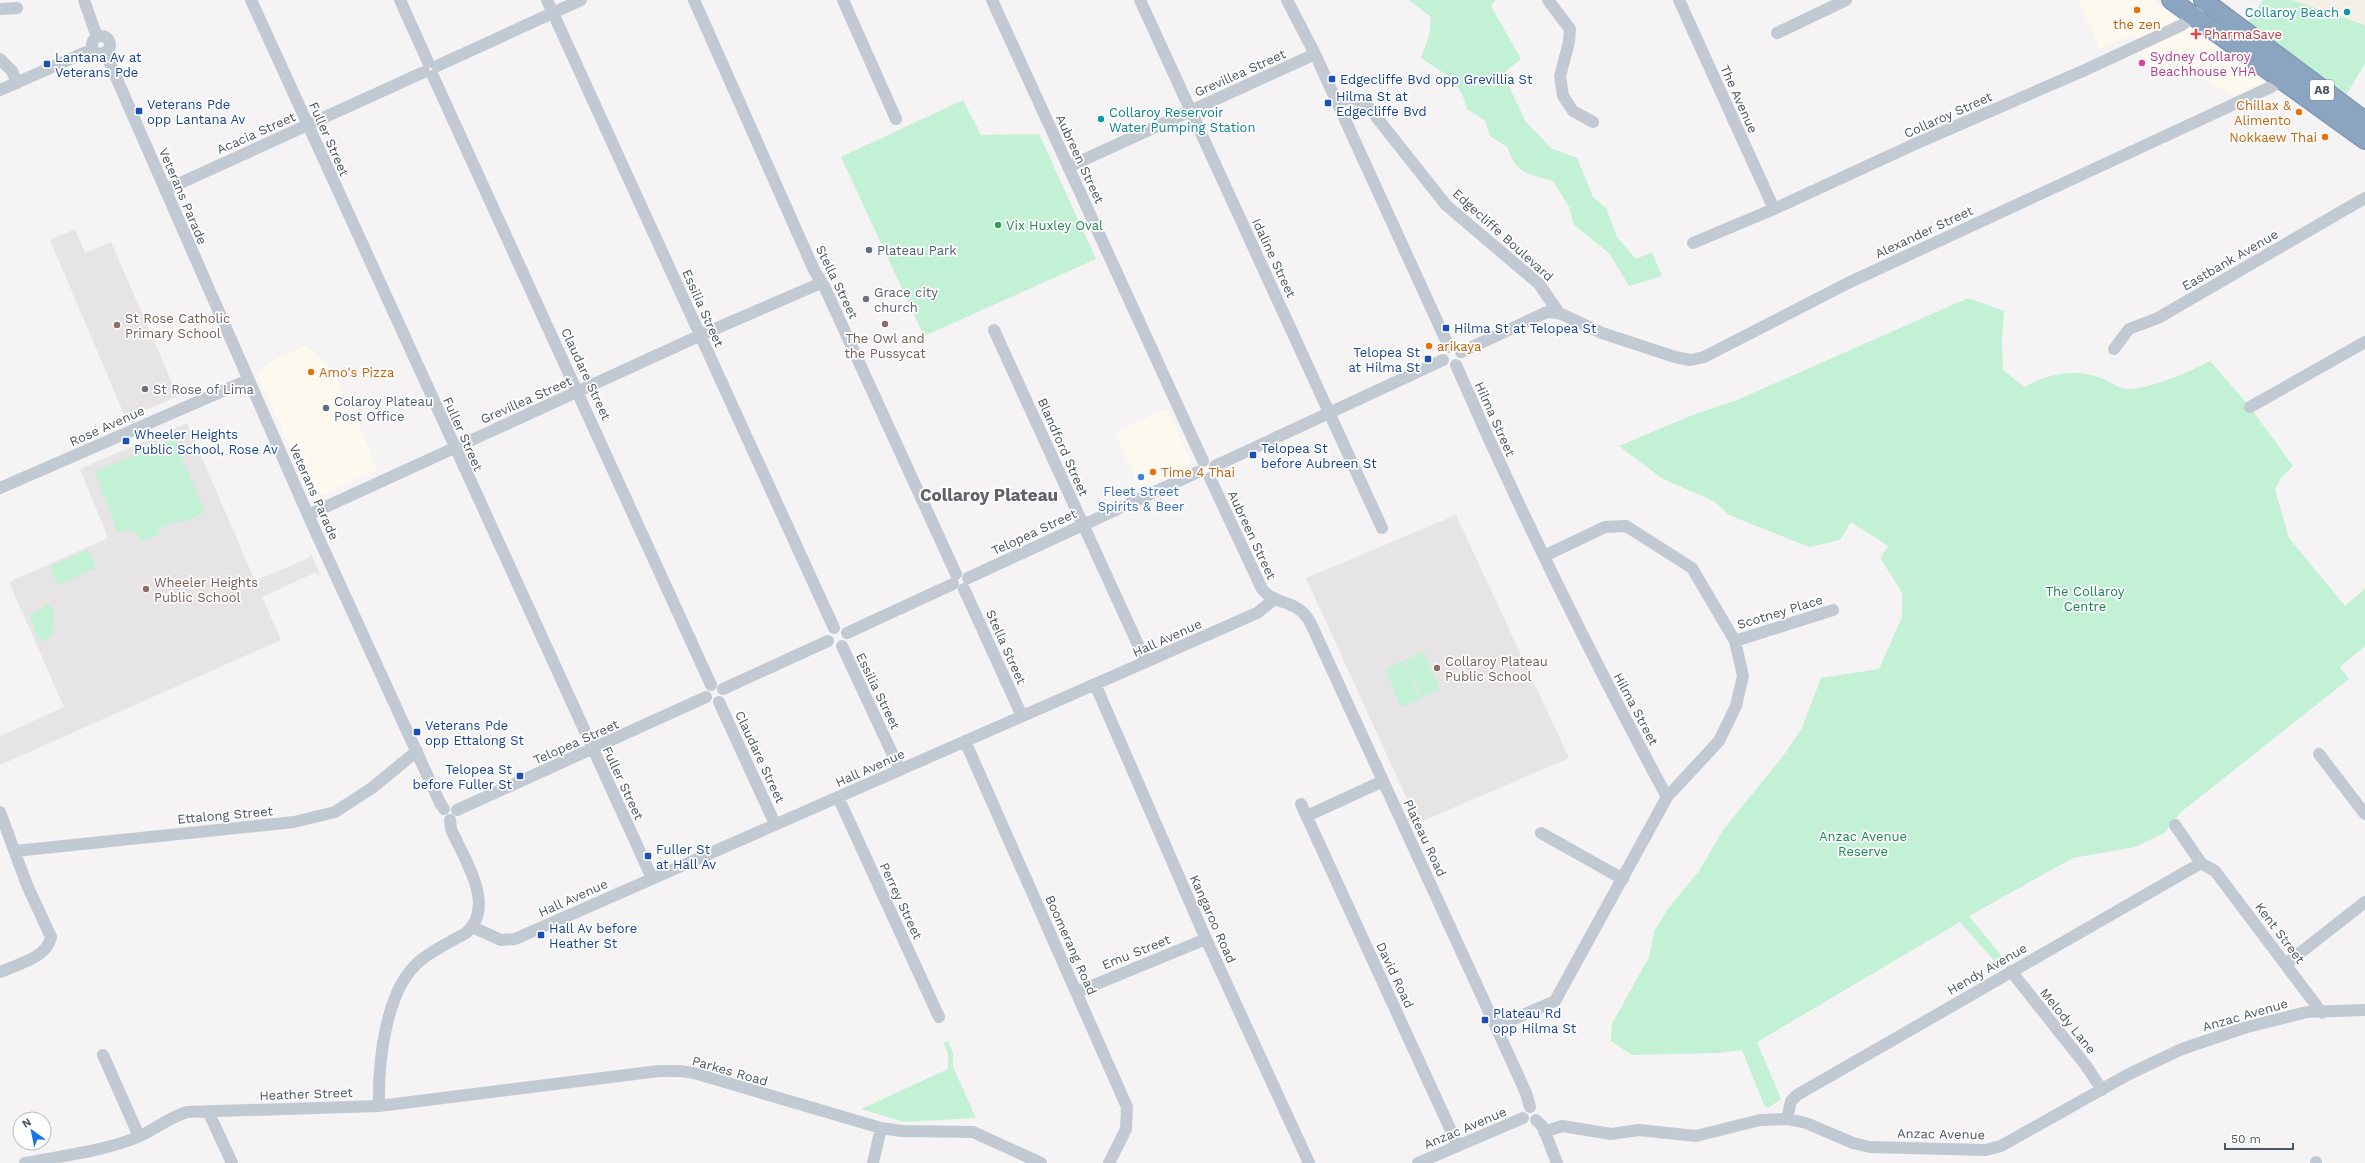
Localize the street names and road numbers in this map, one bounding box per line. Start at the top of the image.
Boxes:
street label: Grevillea Street [1192,46,1288,100]
street label: The Avenue [1717,63,1761,135]
road number: A8 [2310,80,2334,100]
street label: Collaroy Street [1902,89,1995,141]
street label: Fuller Street [306,100,352,179]
street label: Acacia Street [214,109,298,157]
street label: Aubreen Street [1053,112,1107,206]
street label: Veterans Parade [156,146,210,246]
street label: Edgecliffe Boulevard [1450,186,1556,284]
street label: Alexander Street [1873,203,1976,261]
street label: Idaline Street [1249,216,1299,301]
street label: Eastbank Avenue [2179,226,2281,294]
street label: Stella Street [813,243,861,322]
street label: Essilia Street [679,267,727,350]
street label: Claudare Street [558,326,614,423]
street label: Grevillea Street [478,373,574,427]
street label: Hilma Street [1472,379,1518,459]
street label: Fuller Street [440,395,486,474]
street label: Blandford Street [1035,396,1092,499]
street label: Rose Avenue [67,403,147,449]
street label: Veterans Parade [286,442,342,542]
street label: Aubreen Street [1225,488,1279,582]
street label: Telopea Street [989,506,1079,558]
street label: Scotney Place [1735,592,1825,632]
street label: Stella Street [983,607,1029,687]
street label: Hall Avenue [1130,616,1204,660]
street label: Essilia Street [853,650,903,732]
street label: Hilma Street [1611,670,1662,748]
street label: Claudare Street [732,709,788,806]
street label: Telopea Street [531,716,622,768]
street label: Fuller Street [599,744,647,823]
street label: Hall Avenue [833,746,907,790]
street label: Plateau Road [1401,797,1449,879]
street label: Ettalong Street [177,803,274,827]
street label: Perrey Street [877,860,926,942]
street label: Kangaroo Road [1187,873,1239,965]
street label: Hall Avenue [536,876,610,920]
street label: Boomerang Road [1042,893,1100,997]
street label: Kent Street [2252,900,2308,967]
street label: Emu Street [1100,931,1173,972]
street label: David Road [1373,940,1417,1010]
street label: Hendy Avenue [1945,940,2029,998]
street label: Melody Lane [2037,985,2099,1057]
street label: Anzac Avenue [2201,996,2289,1034]
street label: Parkes Road [690,1053,770,1089]
street label: Heather Street [259,1085,354,1103]
street label: Anzac Avenue [1422,1104,1508,1152]
street label: Anzac Avenue [1897,1126,1985,1142]

